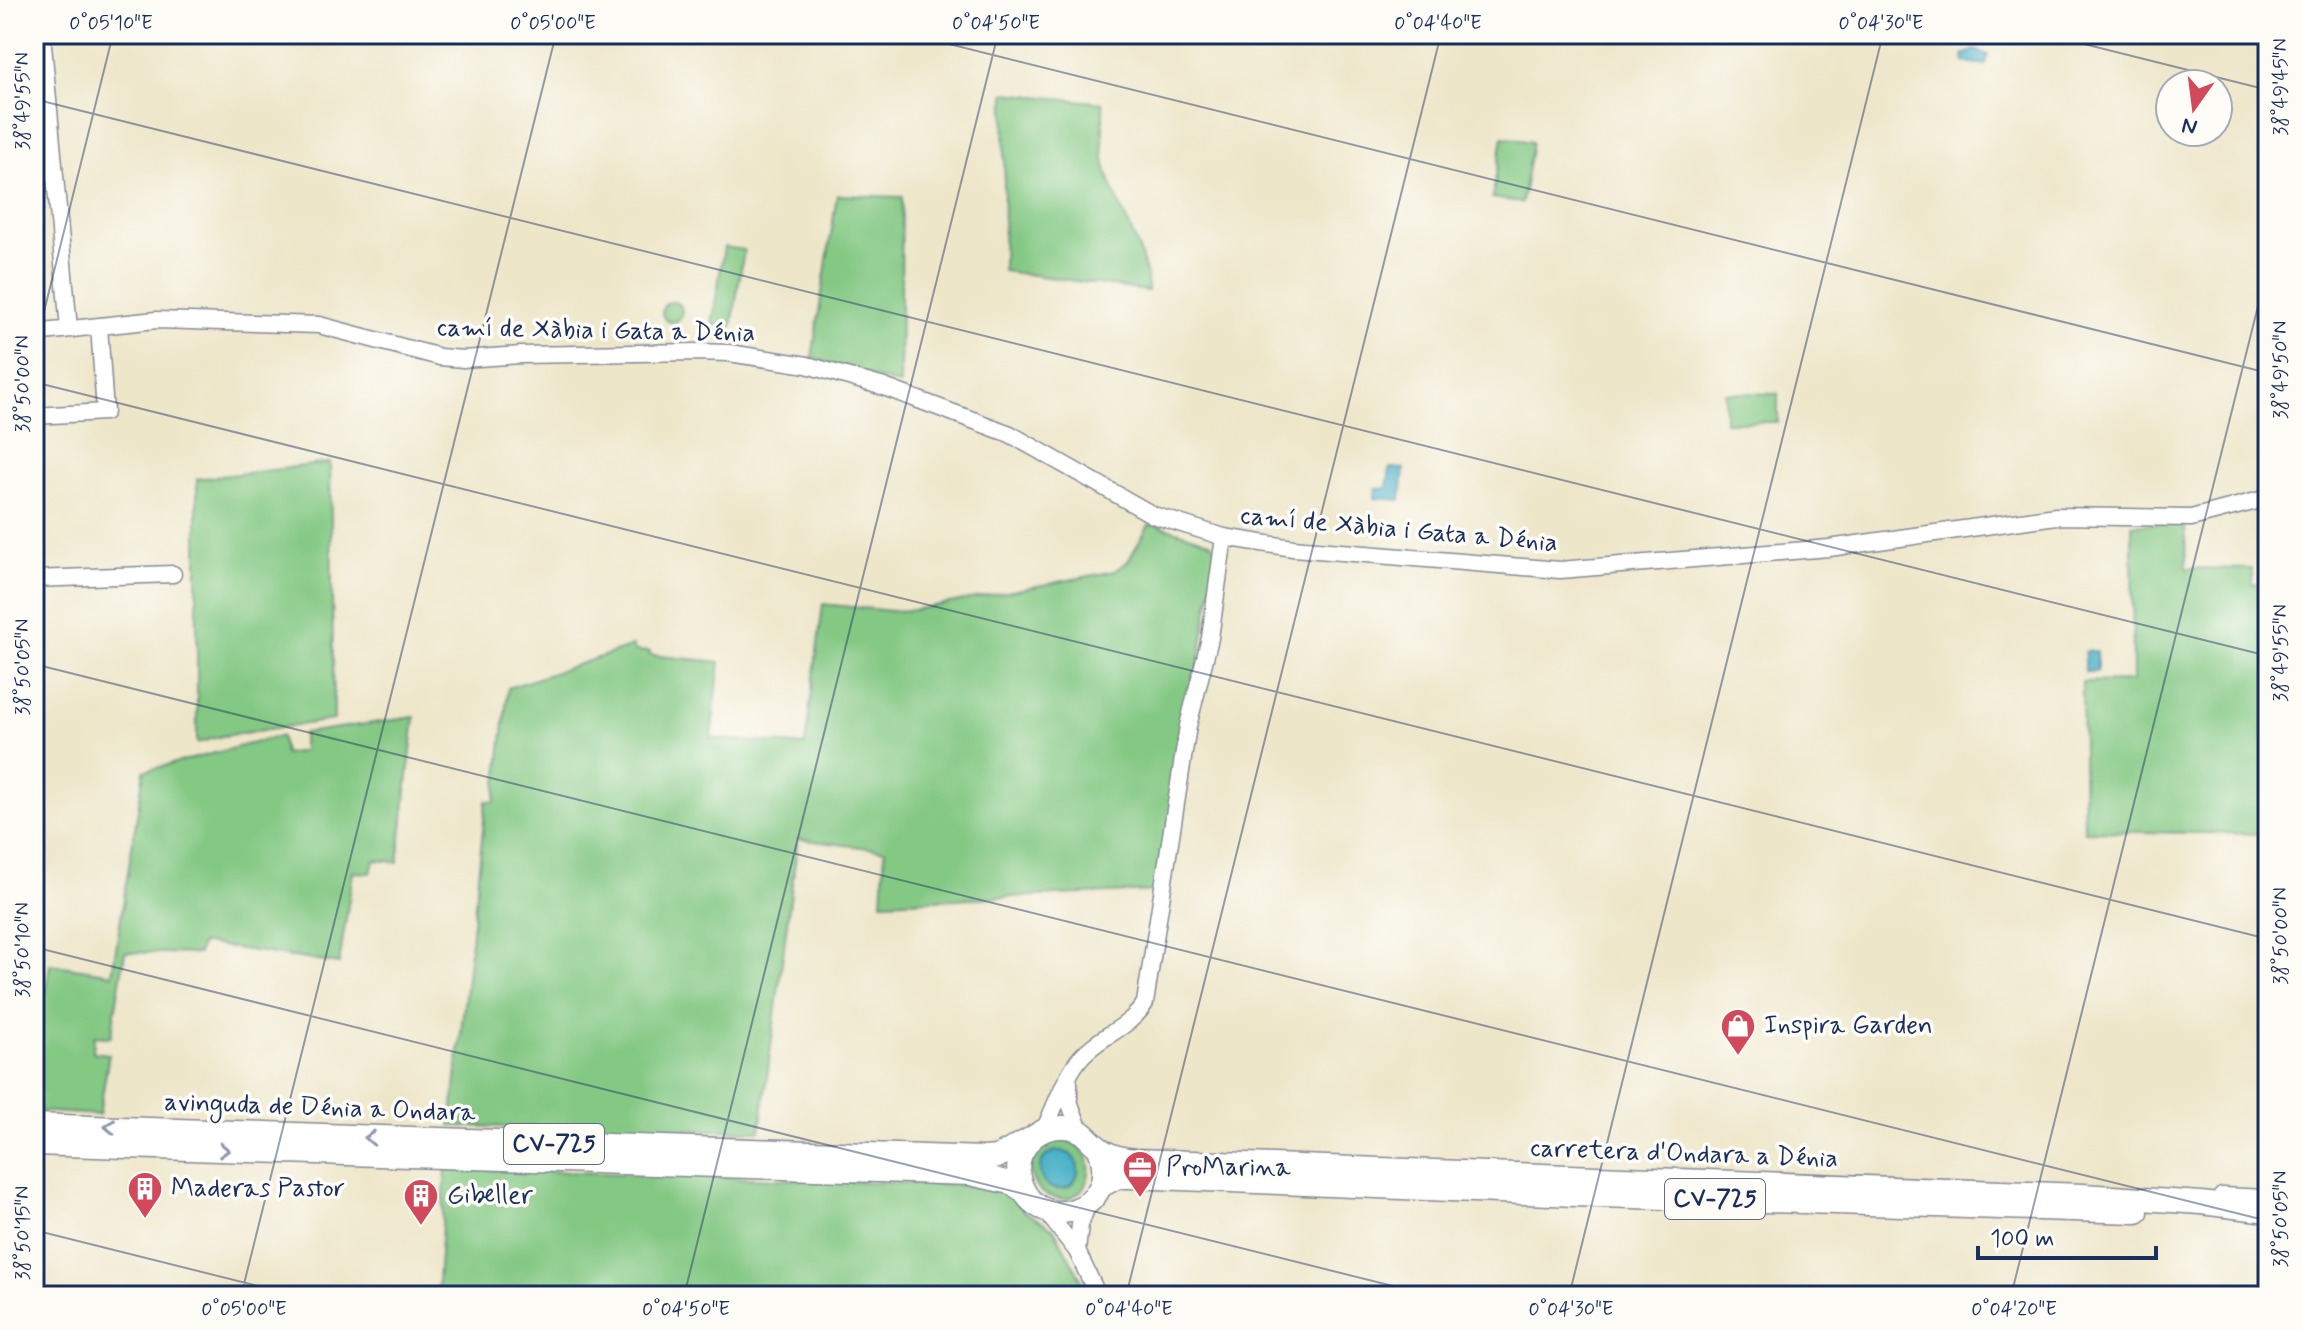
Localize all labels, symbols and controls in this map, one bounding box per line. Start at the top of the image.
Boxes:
text: 0°05'10"E [69,10,153,37]
text: 0°05'00"E [510,10,596,37]
text: 0°04'50"E [952,10,1040,37]
text: 0°04'40"E [1394,10,1482,37]
text: 0°04'30"E [1839,10,1923,37]
text: 38°49'45"N [2268,38,2295,136]
text: 38°49'55"N [10,52,37,150]
north arrow [2154,68,2234,148]
text: N [2179,110,2200,141]
street label: camí de Xàbia i Gata a Dénia [437,311,755,351]
text: 38°49'50"N [2268,321,2295,419]
text: 38°50'00"N [10,335,37,433]
street label: camí de Xàbia i Gata a Dénia [1239,499,1559,561]
text: 38°49'55"N [2268,604,2295,702]
text: 38°50'05"N [10,619,37,715]
text: 38°50'00"N [2268,887,2295,985]
text: 38°50'10"N [10,902,37,998]
shop icon: Inspira Garden [1719,1007,1757,1057]
place label: Inspira Garden [1764,1009,1933,1043]
street label: avinguda de Dénia a Ondara [164,1086,477,1132]
one-way arrow [103,1119,116,1136]
road number: CV-725 [504,1124,604,1164]
one-way arrow [363,1129,376,1146]
street label: carretera d'Ondara a Dénia [1530,1132,1838,1176]
one-way arrow [218,1141,231,1158]
office icon: ProMarina [1121,1149,1159,1199]
place label: ProMarina [1166,1151,1291,1185]
building icon: Maderas Pastor [126,1170,164,1220]
text: 38°50'05"N [2268,1171,2295,1267]
place label: Maderas Pastor [171,1172,345,1206]
building icon: Gibeller [402,1177,440,1227]
place label: Gibeller [447,1179,534,1213]
road number: CV-725 [1665,1179,1765,1219]
text: 38°50'15"N [10,1186,37,1280]
scale bar [1978,1210,2156,1260]
text: 100 m [1990,1224,2054,1255]
text: 0°05'00"E [201,1296,287,1323]
text: 0°04'50"E [642,1296,730,1323]
text: 0°04'40"E [1085,1296,1173,1323]
text: 0°04'30"E [1529,1296,1613,1323]
text: 0°04'20"E [1971,1296,2057,1323]

